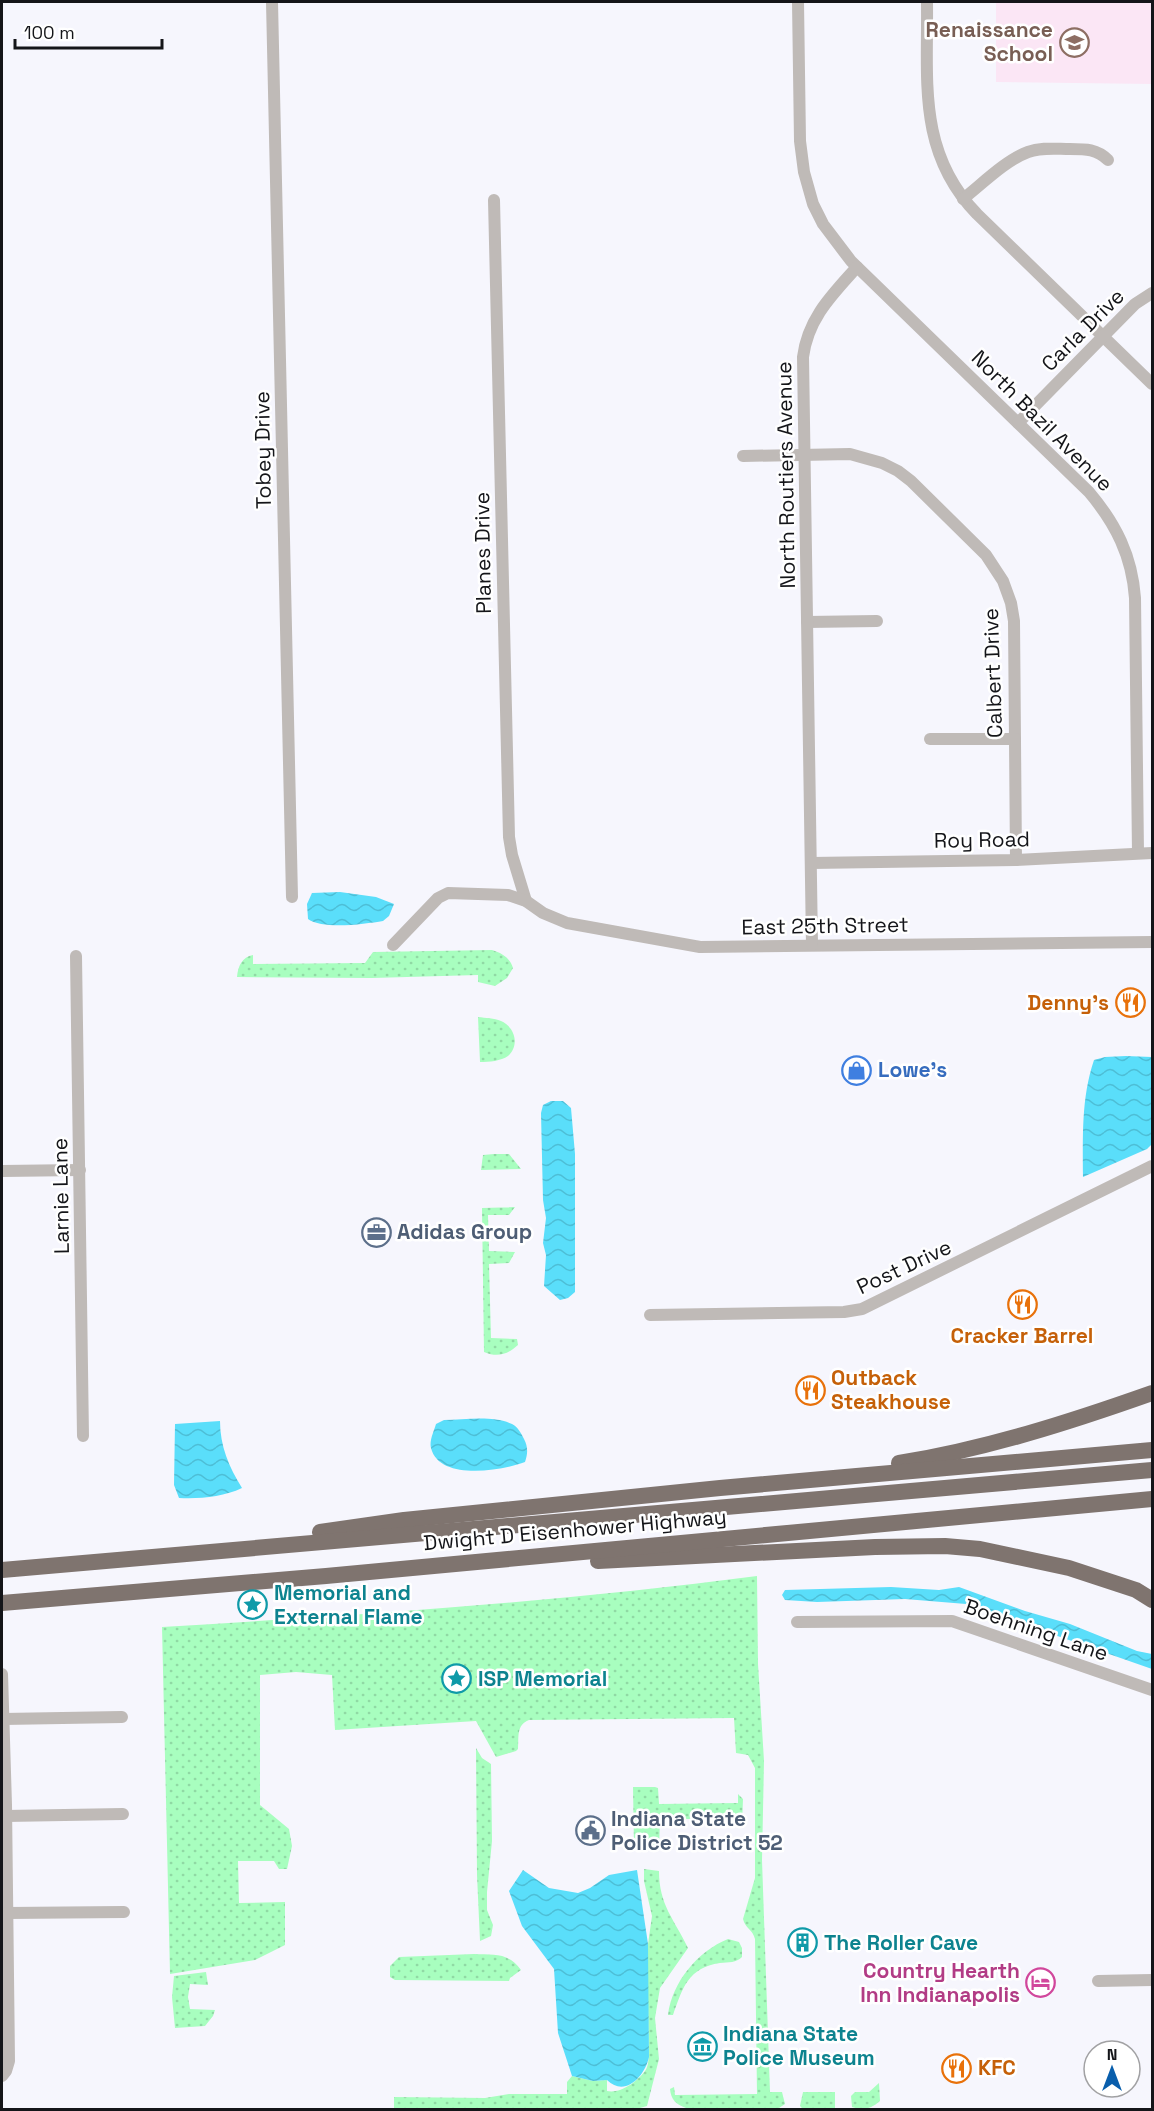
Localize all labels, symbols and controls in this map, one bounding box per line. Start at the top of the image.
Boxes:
scale bar [15,12,162,50]
place label: Renaissance School [926,16,1053,67]
text: 100 m [24,21,75,44]
school or university icon: Renaissance School [1058,26,1090,58]
street label: Carla Drive [1035,282,1130,377]
street label: North Bazil Avenue [966,344,1119,497]
street label: North Routiers Avenue [770,361,801,589]
street label: Tobey Drive [248,391,277,509]
street label: Planes Drive [468,492,497,614]
street label: Calbert Drive [977,608,1008,738]
street label: Roy Road [934,825,1030,854]
street label: East 25th Street [741,911,909,940]
restaurant icon: Denny's [1114,987,1146,1019]
place label: Denny's [1027,989,1109,1016]
shop icon: Lowe's [841,1054,873,1086]
place label: Lowe's [878,1056,947,1083]
street label: Larnie Lane [46,1138,75,1254]
office icon: Adidas Group [360,1216,392,1248]
place label: Adidas Group [397,1218,532,1245]
street label: Post Drive [852,1233,955,1300]
restaurant icon: Cracker Barrel [1006,1289,1038,1321]
place label: Cracker Barrel [951,1322,1093,1349]
place label: Outback Steakhouse [831,1364,951,1415]
restaurant icon: Outback Steakhouse [794,1374,826,1406]
street label: Dwight D Eisenhower Highway [422,1503,728,1556]
place label: Memorial and External Flame [274,1579,423,1630]
place icon: Memorial and External Flame [237,1589,269,1621]
street label: Boehning Lane [960,1592,1112,1667]
place icon: ISP Memorial [441,1663,473,1695]
place label: ISP Memorial [478,1665,607,1692]
place label: Indiana State Police District 52 [611,1805,783,1856]
public building icon: Indiana State Police District 52 [574,1815,606,1847]
building icon: The Roller Cave [787,1927,819,1959]
place label: The Roller Cave [824,1929,978,1956]
place label: Country Hearth Inn Indianapolis [860,1957,1020,2008]
hotel icon: Country Hearth Inn Indianapolis [1025,1967,1057,1999]
place label: Indiana State Police Museum [723,2020,875,2071]
museum icon: Indiana State Police Museum [686,2030,718,2062]
north arrow [1082,2039,1142,2099]
text: N [1107,2044,1117,2065]
restaurant icon: KFC [941,2052,973,2084]
place label: KFC [978,2054,1016,2081]

